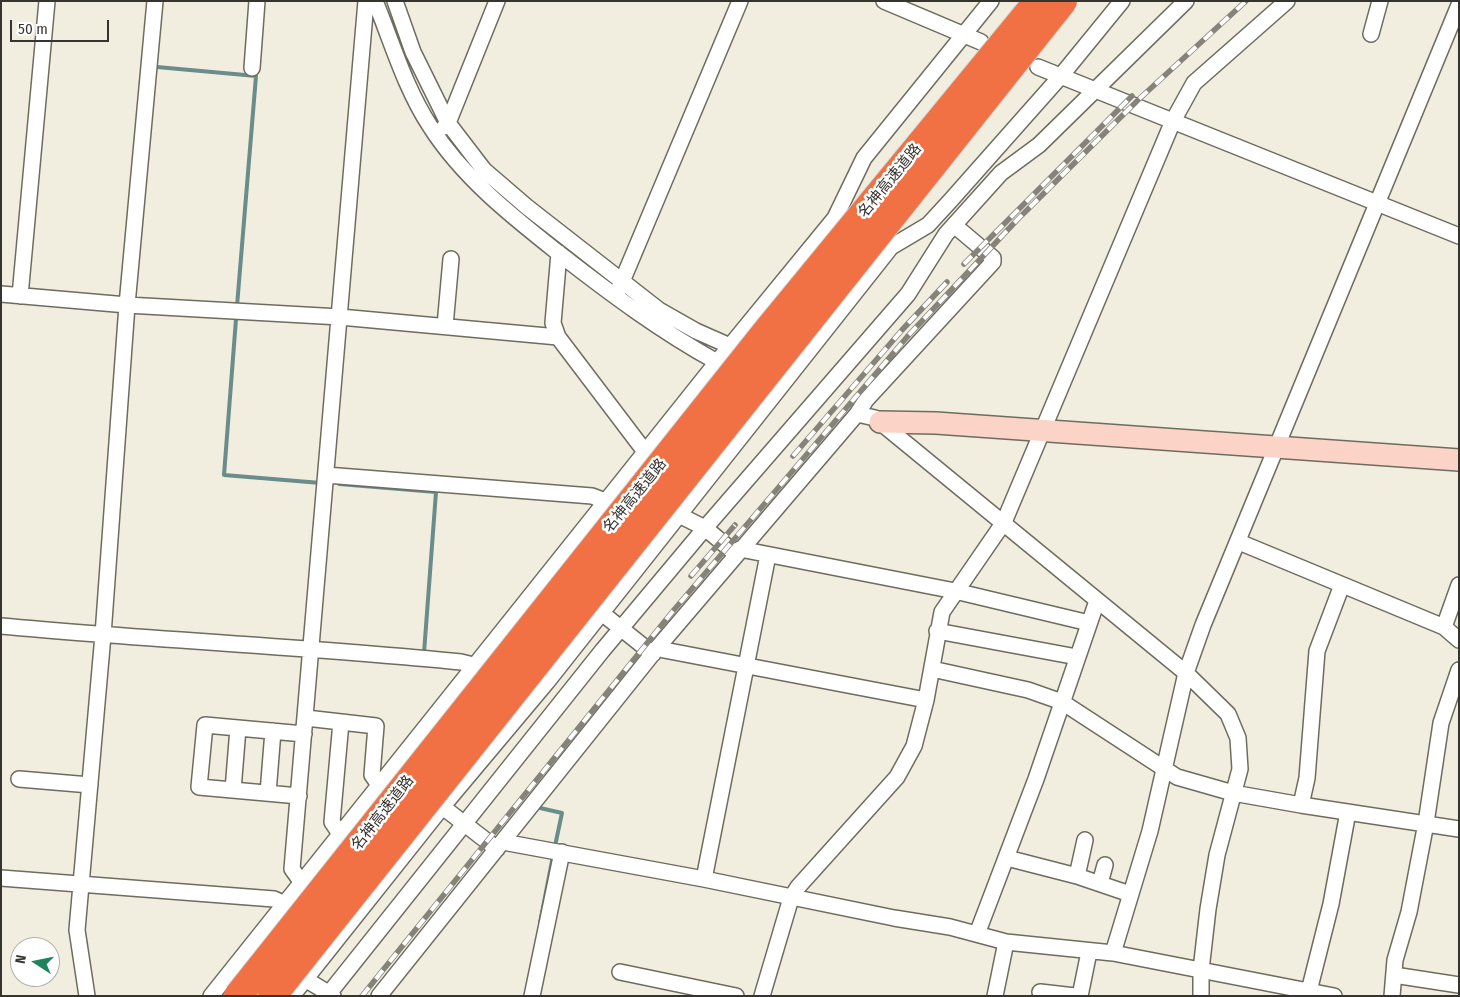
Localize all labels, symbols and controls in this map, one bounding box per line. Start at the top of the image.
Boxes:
scale bar [12,10,111,42]
text: 50 m [18,20,48,38]
street label: 名神高速道路 [855,140,925,222]
street label: 名神高速道路 [600,455,670,537]
street label: 名神高速道路 [348,772,418,854]
north arrow [10,937,60,987]
text: N [12,954,30,965]

